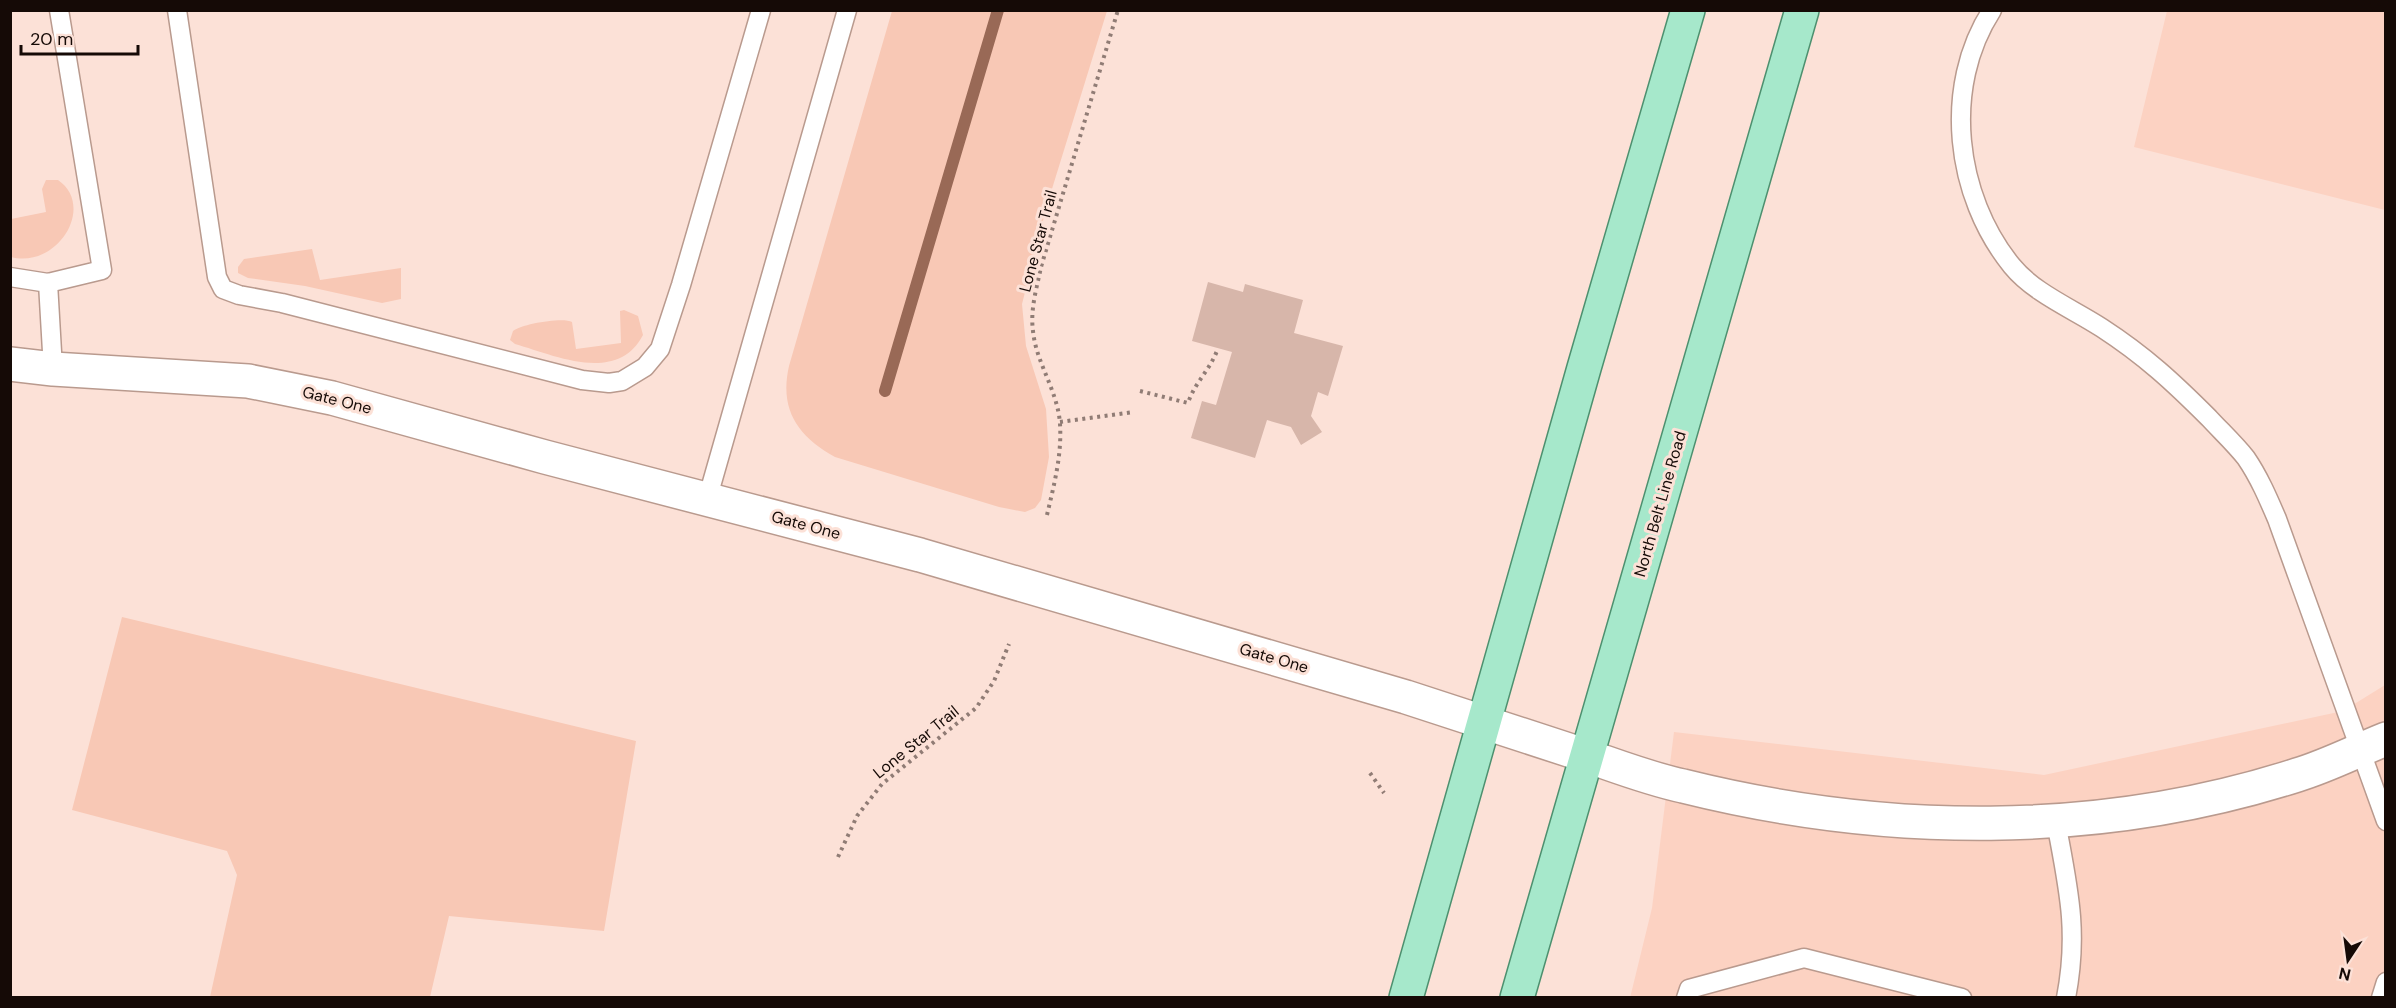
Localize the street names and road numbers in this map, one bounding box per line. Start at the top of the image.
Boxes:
street label: Lone Star Trail [1014,188,1062,294]
street label: Gate One [300,381,374,419]
street label: North Belt Line Road [1629,428,1691,580]
street label: Gate One [769,506,843,544]
street label: Gate One [1237,638,1311,678]
street label: Lone Star Trail [869,701,963,783]

